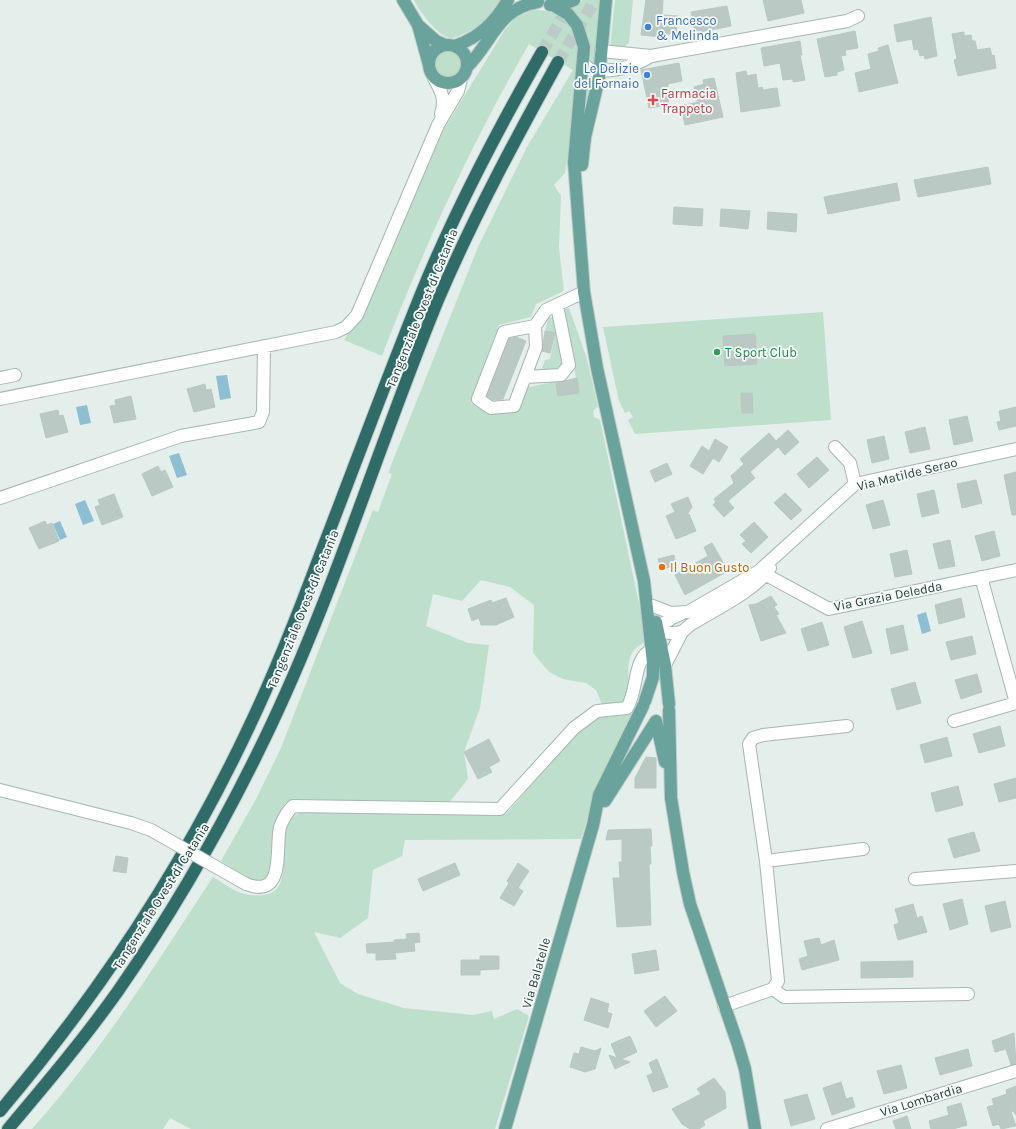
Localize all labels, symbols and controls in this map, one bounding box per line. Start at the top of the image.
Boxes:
place label: Francesco & Melinda [656,13,719,43]
marker: Francesco & Melinda [643,22,653,32]
place label: Le Delizie del Fornaio [574,61,639,91]
marker: Le Delizie del Fornaio [642,70,652,80]
place label: Farmacia Trappeto [661,86,716,116]
marker: Farmacia Trappeto [648,95,658,105]
street label: Tangenziale Ovest di Catania [383,226,461,390]
place label: T Sport Club [725,345,797,360]
marker: T Sport Club [712,347,722,357]
street label: Via Matilde Serao [855,454,959,494]
street label: Tangenziale Ovest di Catania [264,527,342,691]
place label: Il Buon Gusto [670,560,749,575]
marker: Il Buon Gusto [657,562,667,572]
street label: Via Grazia Deledda [833,578,943,614]
street label: Tangenziale Ovest di Catania [110,820,212,972]
street label: Via Balatelle [519,936,553,1010]
street label: Via Lombardia [878,1080,964,1120]

